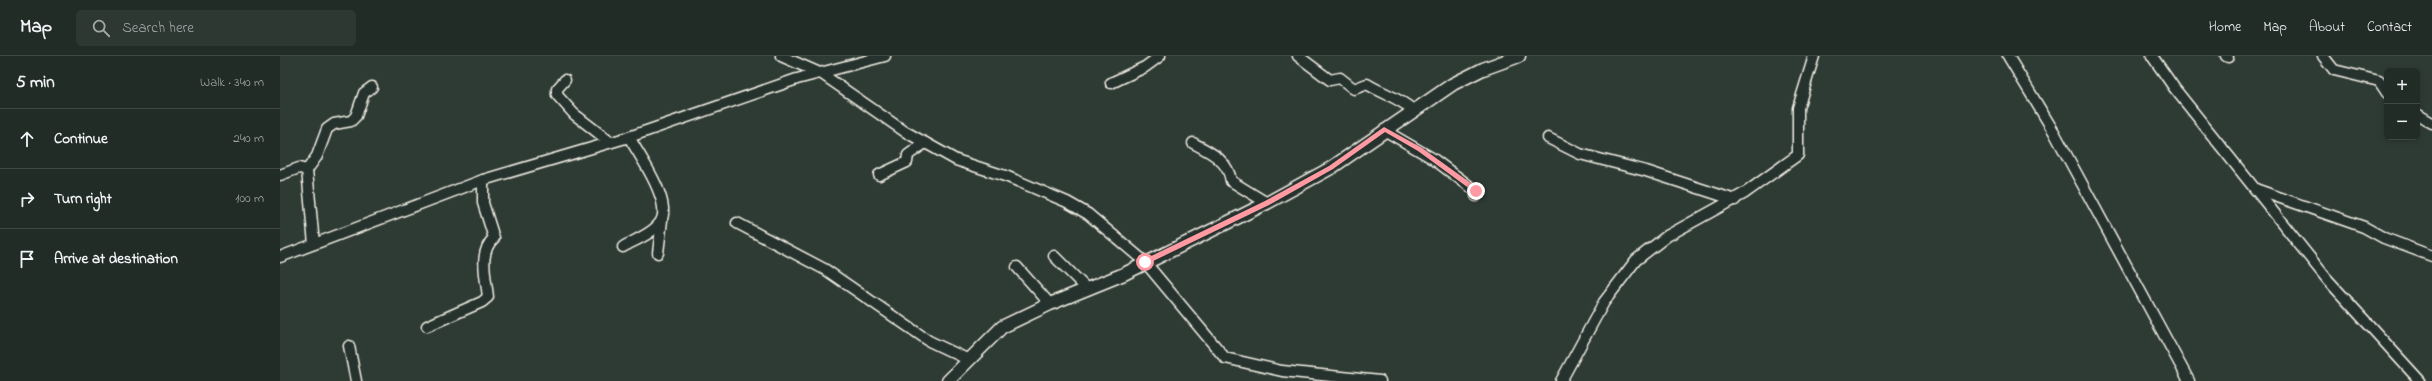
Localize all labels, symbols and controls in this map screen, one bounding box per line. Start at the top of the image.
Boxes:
search box [76,10,356,46]
text: Map [20,14,52,41]
icon: search [90,17,112,39]
text: Search here [122,17,194,39]
text: Home [2209,17,2241,38]
text: Map [2263,17,2287,38]
text: About [2309,17,2345,38]
text: Contact [2367,17,2412,38]
map controls [2384,68,2420,140]
button: + [2384,68,2420,104]
text: 5 min [16,70,55,95]
text: Walk · 340 m [200,73,264,92]
button: − [2384,104,2420,140]
icon: ahead [16,128,38,150]
text: Continue [54,128,108,150]
text: 240 m [233,129,264,148]
route end [1467,182,1485,200]
icon: right [16,188,38,210]
text: Turn right [54,188,112,210]
text: 100 m [235,189,264,208]
icon: arrive [16,248,38,270]
text: Arrive at destination [54,248,178,270]
route start [1136,253,1154,271]

